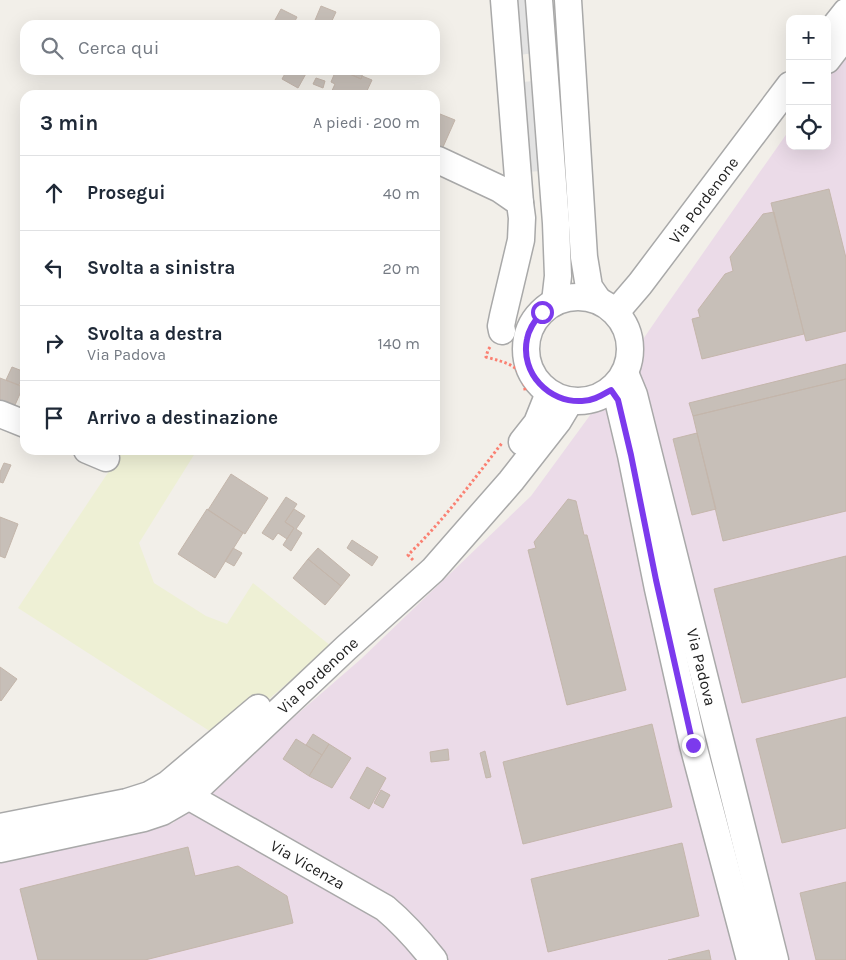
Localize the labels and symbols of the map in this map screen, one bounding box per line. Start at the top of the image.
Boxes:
street label: Via Pordenone [665,153,742,248]
route start [531,301,554,324]
street label: Via Padova [683,626,720,708]
street label: Via Pordenone [273,633,362,718]
route end [682,734,705,757]
street label: Via Vicenza [267,836,348,893]

